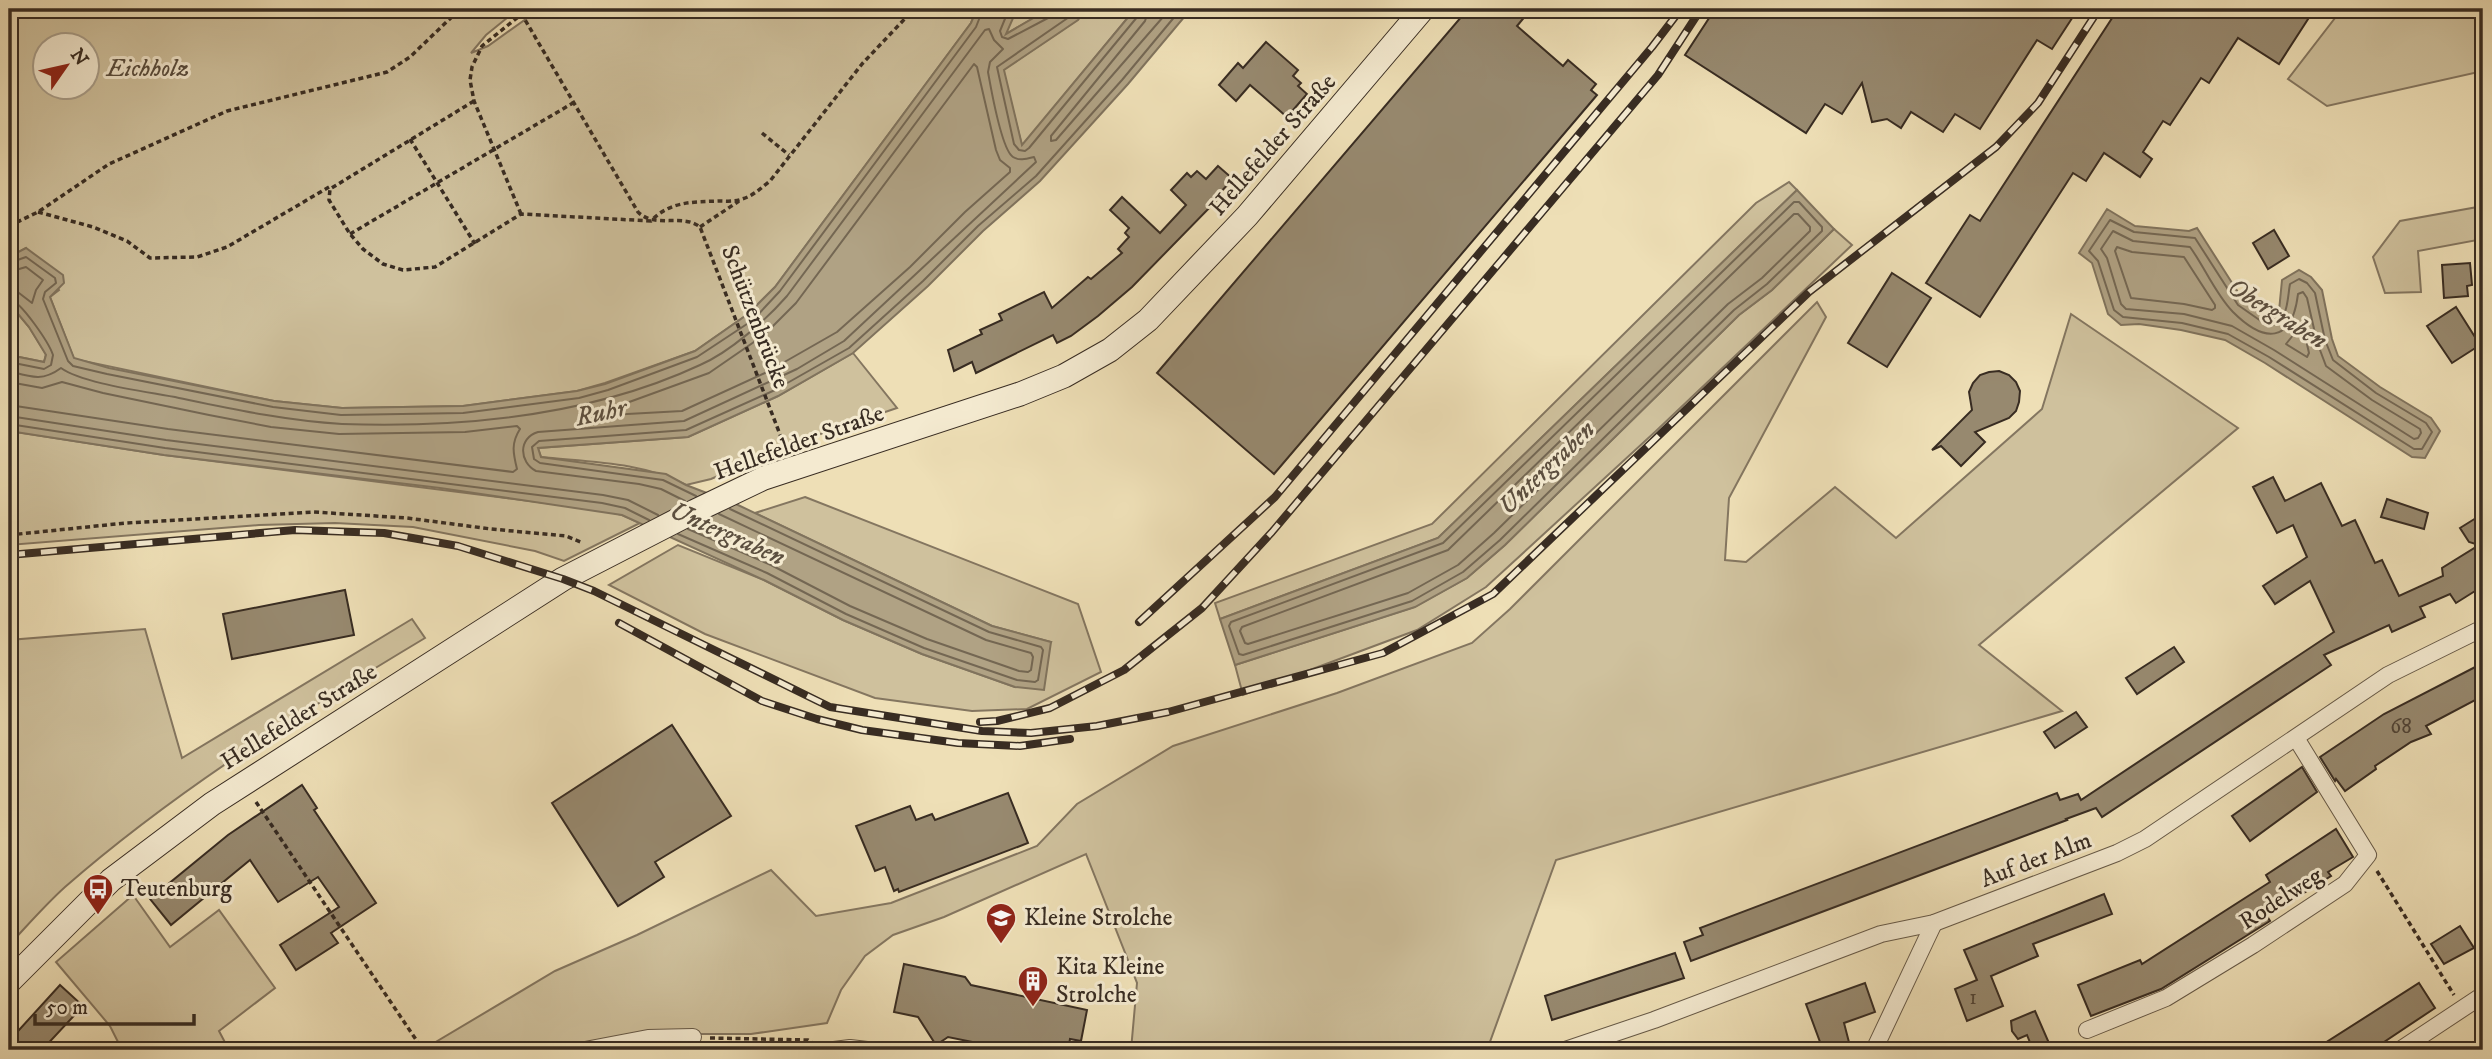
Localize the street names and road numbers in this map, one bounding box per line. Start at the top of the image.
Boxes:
street label: Hellefelder Straße [1203,68,1343,222]
street label: Schützenbrücke [714,241,796,393]
street label: Hellefelder Straße [710,398,888,488]
street label: Hellefelder Straße [215,657,383,777]
street label: Auf der Alm [1976,825,2096,895]
street label: Rodelweg [2234,861,2329,937]

